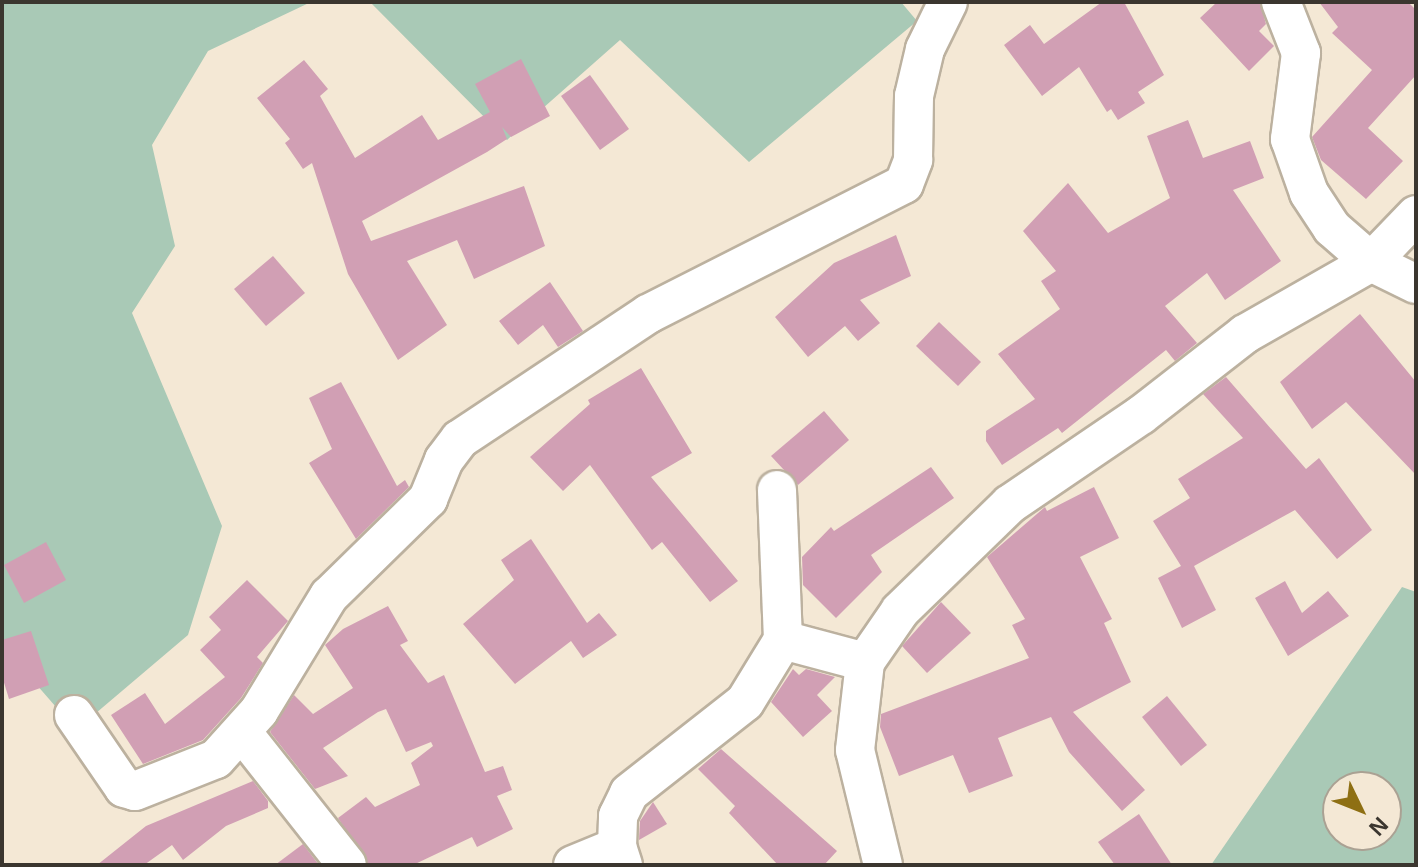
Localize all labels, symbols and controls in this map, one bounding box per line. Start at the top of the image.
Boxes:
north arrow [1322,771,1402,851]
text: N [1364,812,1393,841]

